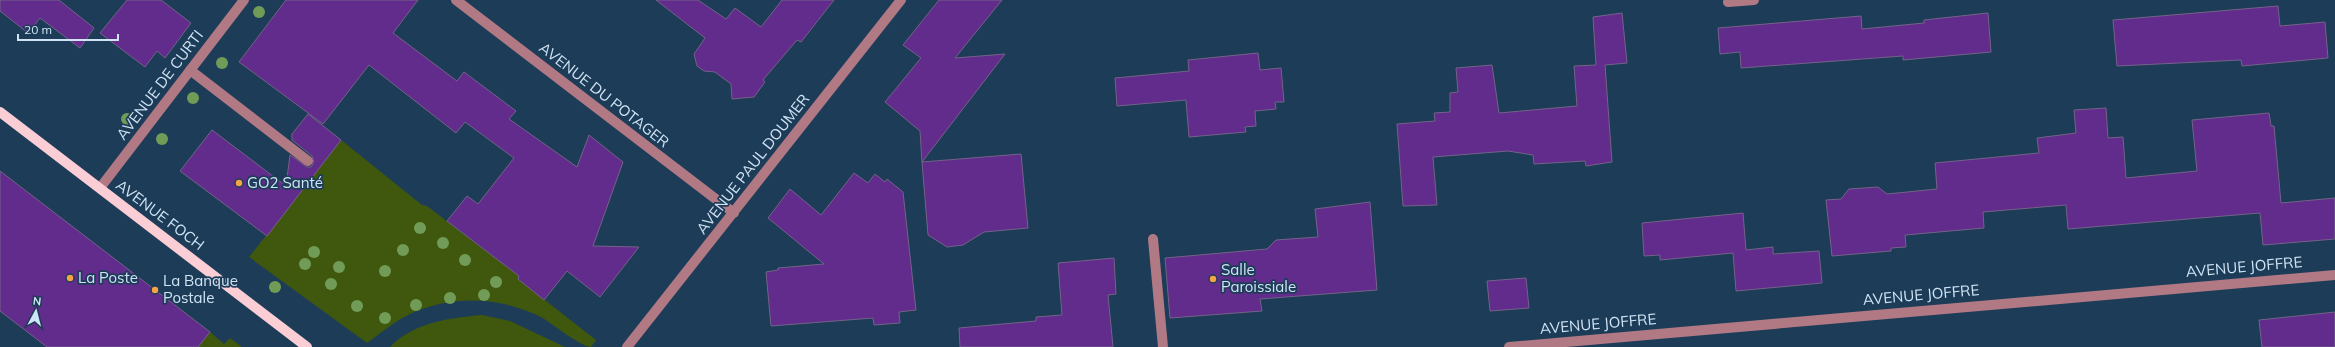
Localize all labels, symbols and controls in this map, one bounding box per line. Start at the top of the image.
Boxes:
scale bar [18,16,118,42]
text: 20 m [24,22,52,37]
street label: AVENUE DE CURTI [112,26,207,143]
street label: AVENUE DU POTAGER [535,38,673,151]
street label: AVENUE PAUL DOUMER [692,90,813,238]
place label: GO2 Santé [247,173,323,192]
street label: AVENUE FOCH [112,175,208,254]
marker: GO2 Santé [234,178,244,188]
street label: AVENUE JOFFRE [2185,252,2303,281]
place label: Salle Paroissiale [1221,260,1296,296]
place label: La Poste [78,268,138,287]
place label: La Banque Postale [163,271,238,307]
marker: La Poste [65,273,75,283]
marker: Salle Paroissiale [1208,274,1218,284]
street label: AVENUE JOFFRE [1862,280,1980,309]
marker: La Banque Postale [150,285,160,295]
north arrow [16,291,56,331]
text: N [32,294,42,309]
street label: AVENUE JOFFRE [1539,309,1657,338]

